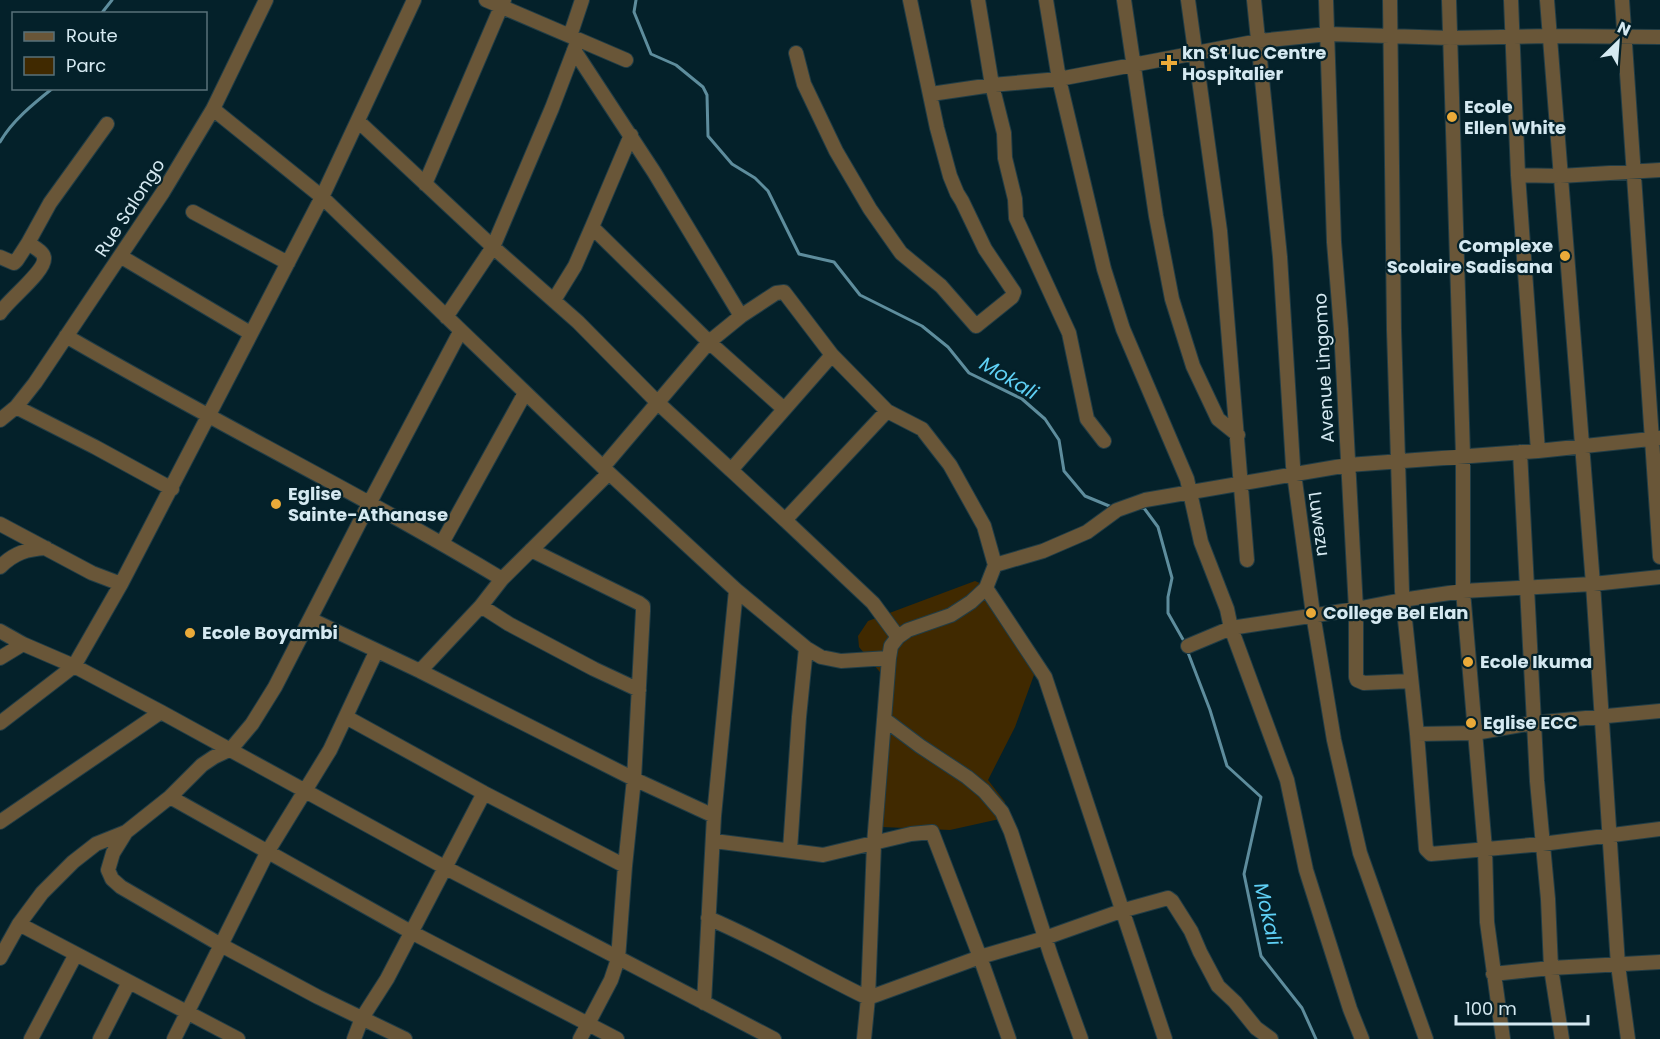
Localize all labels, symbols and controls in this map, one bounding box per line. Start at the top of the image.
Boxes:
legend [12,12,207,90]
north arrow [1588,12,1648,72]
text: N [1614,16,1634,42]
text: Route [66,23,118,48]
place label: kn St luc Centre Hospitalier [1182,40,1326,86]
text: Parc [66,53,106,78]
marker: kn St luc Centre Hospitalier [1160,54,1178,72]
place label: Ecole Ellen White [1464,94,1566,140]
marker: Ecole Ellen White [1445,110,1459,124]
street label: Rue Salongo [89,154,171,262]
place label: Complexe Scolaire Sadisana [1387,233,1553,279]
marker: Complexe Scolaire Sadisana [1558,249,1572,263]
street label: Avenue Lingomo [1307,293,1340,444]
water label: Mokali [974,350,1044,407]
place label: Eglise Sainte-Athanase [288,481,448,527]
street label: Luwezu [1303,490,1336,558]
marker: Eglise Sainte-Athanase [269,497,283,511]
place label: College Bel Elan [1323,600,1469,625]
marker: College Bel Elan [1304,606,1318,620]
place label: Ecole Boyambi [202,620,338,645]
marker: Ecole Boyambi [183,626,197,640]
place label: Ecole Ikuma [1480,649,1592,674]
marker: Ecole Ikuma [1461,655,1475,669]
place label: Eglise ECC [1483,710,1578,735]
marker: Eglise ECC [1464,716,1478,730]
water label: Mokali [1247,880,1289,949]
scale bar [1456,988,1588,1026]
text: 100 m [1465,996,1517,1021]

